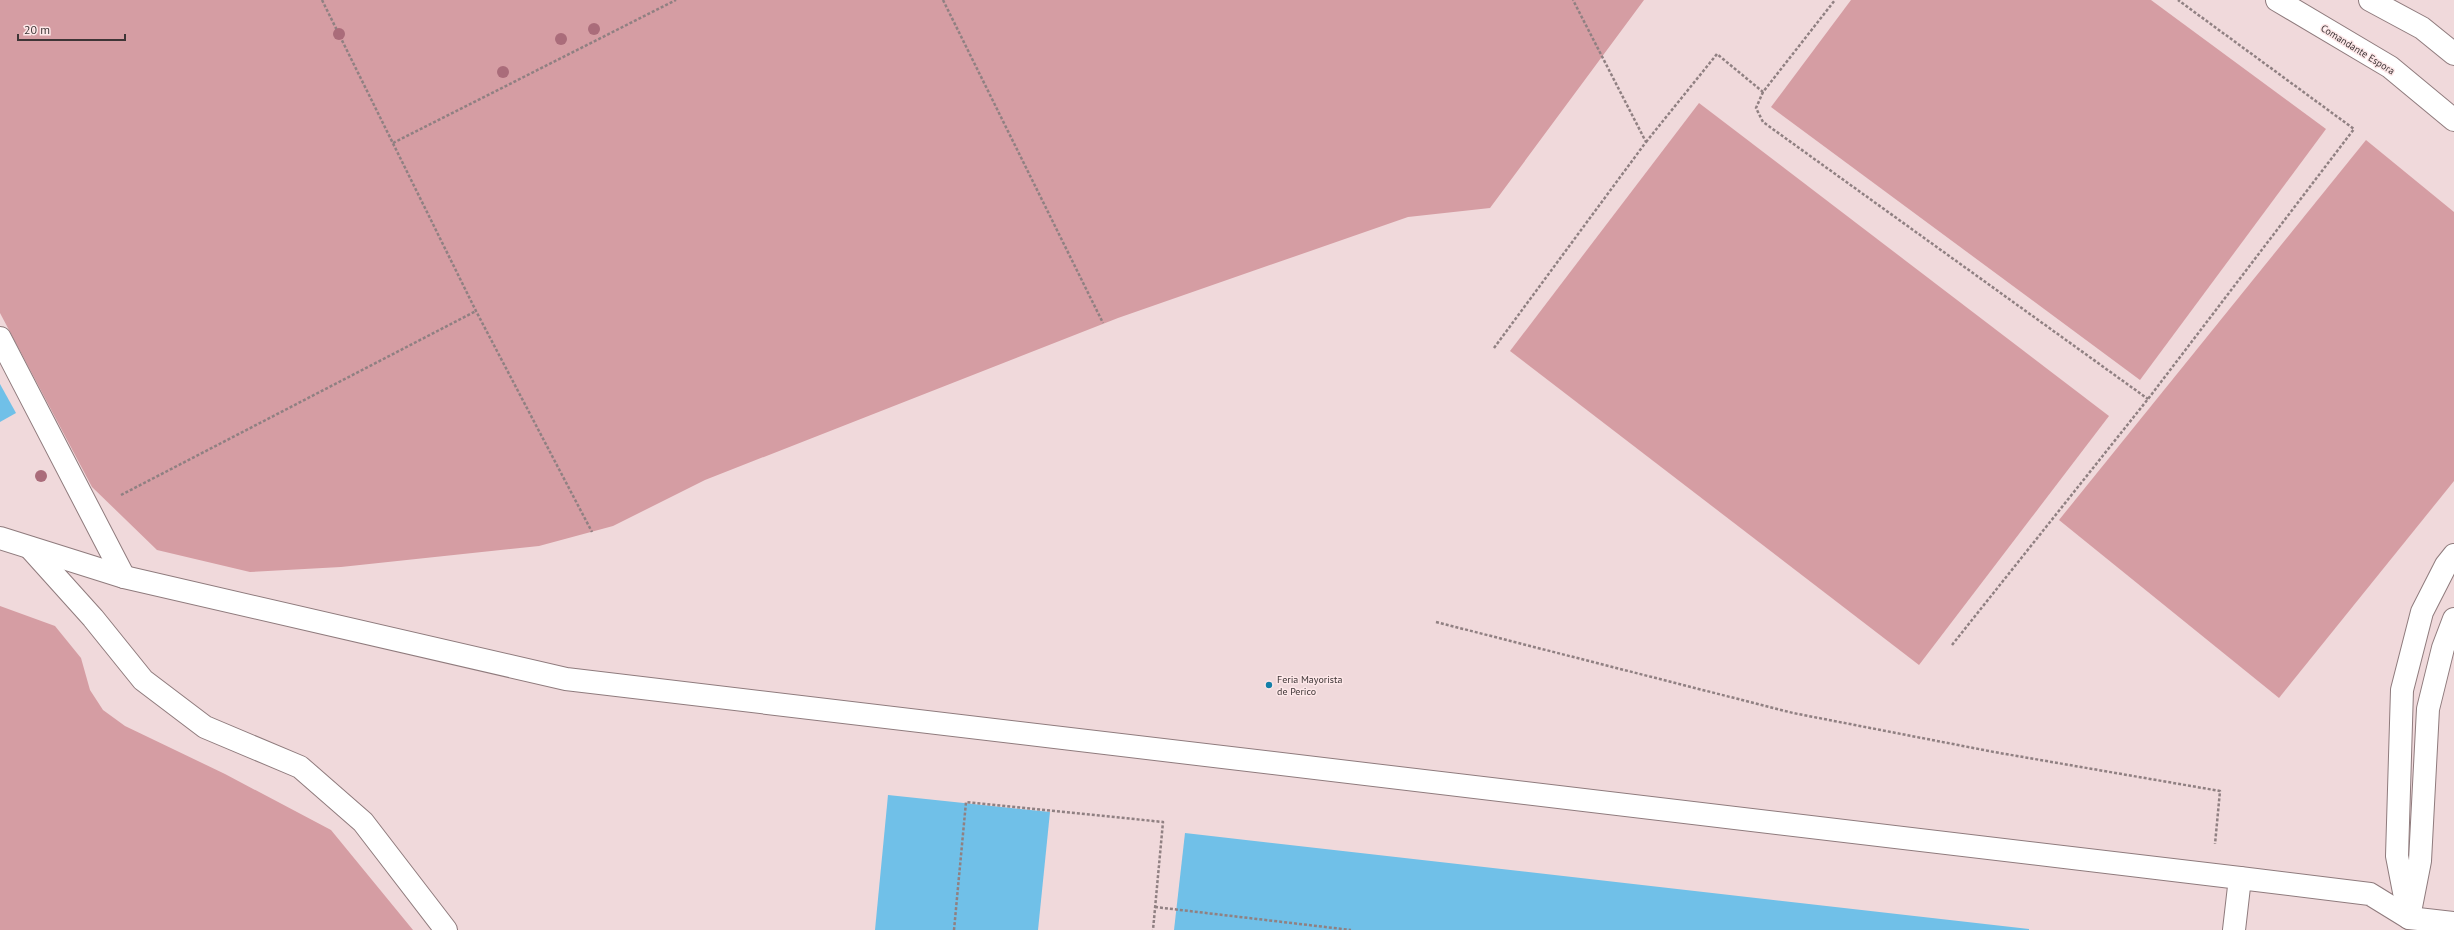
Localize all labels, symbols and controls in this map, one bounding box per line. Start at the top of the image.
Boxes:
scale bar [18,16,125,42]
street label: Comandante Espora [2318,21,2397,77]
text: 20 m [24,22,50,37]
place label: Feria Mayorista de Perico [1277,673,1342,698]
marker: Feria Mayorista de Perico [1264,680,1274,690]

